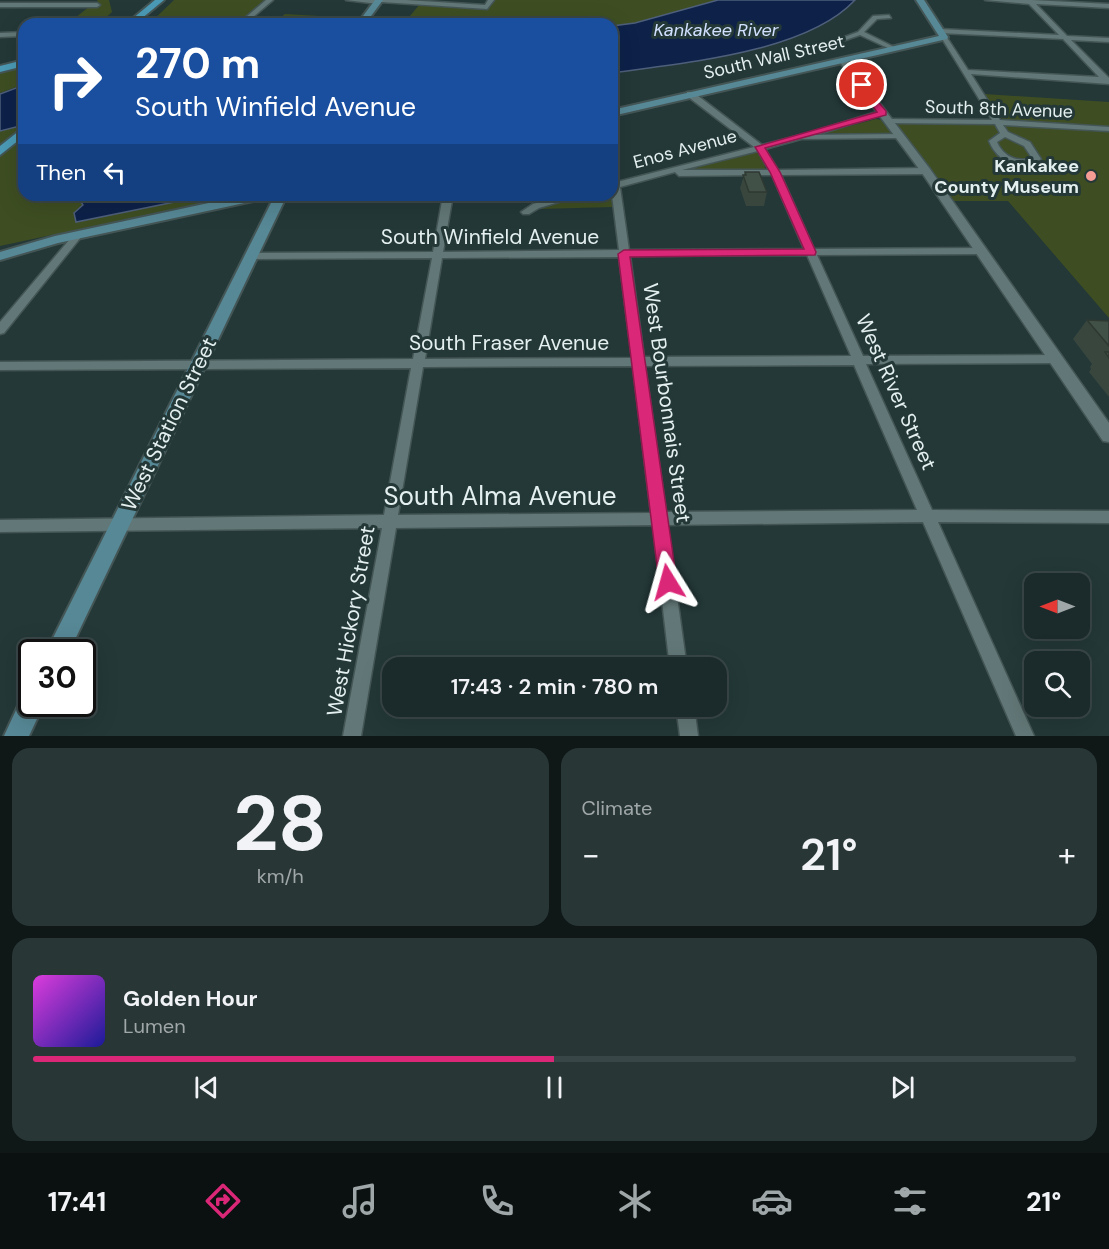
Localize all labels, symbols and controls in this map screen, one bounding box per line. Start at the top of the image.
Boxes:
water label: Kankakee River [653,18,780,42]
street label: South Wall Street [701,29,847,85]
text: 270 m [135,36,260,91]
icon: right [36,42,114,120]
pin [836,59,887,110]
icon: arrive [845,68,878,101]
text: South Winfield Avenue [135,89,416,124]
street label: South 8th Avenue [925,94,1073,124]
street label: Enos Avenue [631,124,739,174]
place label: Kankakee County Museum [934,154,1079,199]
icon: left [98,156,131,189]
text: Then [36,158,86,187]
marker: Kankakee County Museum [1084,169,1098,183]
street label: South Winfield Avenue [381,223,599,251]
street label: West Bourbonnais Street [636,281,698,525]
street label: West River Street [849,310,943,474]
street label: South Fraser Avenue [409,329,609,357]
street label: West Station Street [115,333,223,515]
street label: South Alma Avenue [383,479,617,513]
street label: West Hickory Street [320,523,382,719]
position arrow [636,550,700,614]
north arrow [1024,573,1090,639]
map controls [1024,573,1090,717]
speed limit sign: 30 [18,639,96,717]
button: search [1024,651,1090,717]
text: 17:43 · 2 min · 780 m [451,672,658,701]
text: 28 [233,773,327,874]
text: Climate [582,795,652,821]
text: 21° [800,825,858,884]
text: − [582,833,600,876]
text: + [1058,833,1076,876]
text: km/h [257,863,304,889]
text: Golden Hour [123,984,258,1013]
text: Lumen [123,1013,186,1039]
icon: previous [190,1071,223,1104]
icon: pause [538,1071,571,1104]
icon: next [886,1071,919,1104]
icon: directions [202,1180,244,1222]
icon: music [339,1180,381,1222]
icon: phone [476,1180,518,1222]
icon: climate [614,1180,656,1222]
icon: car [751,1180,793,1222]
icon: filters [889,1180,931,1222]
text: 17:41 [48,1184,106,1219]
text: 21° [1026,1184,1061,1219]

